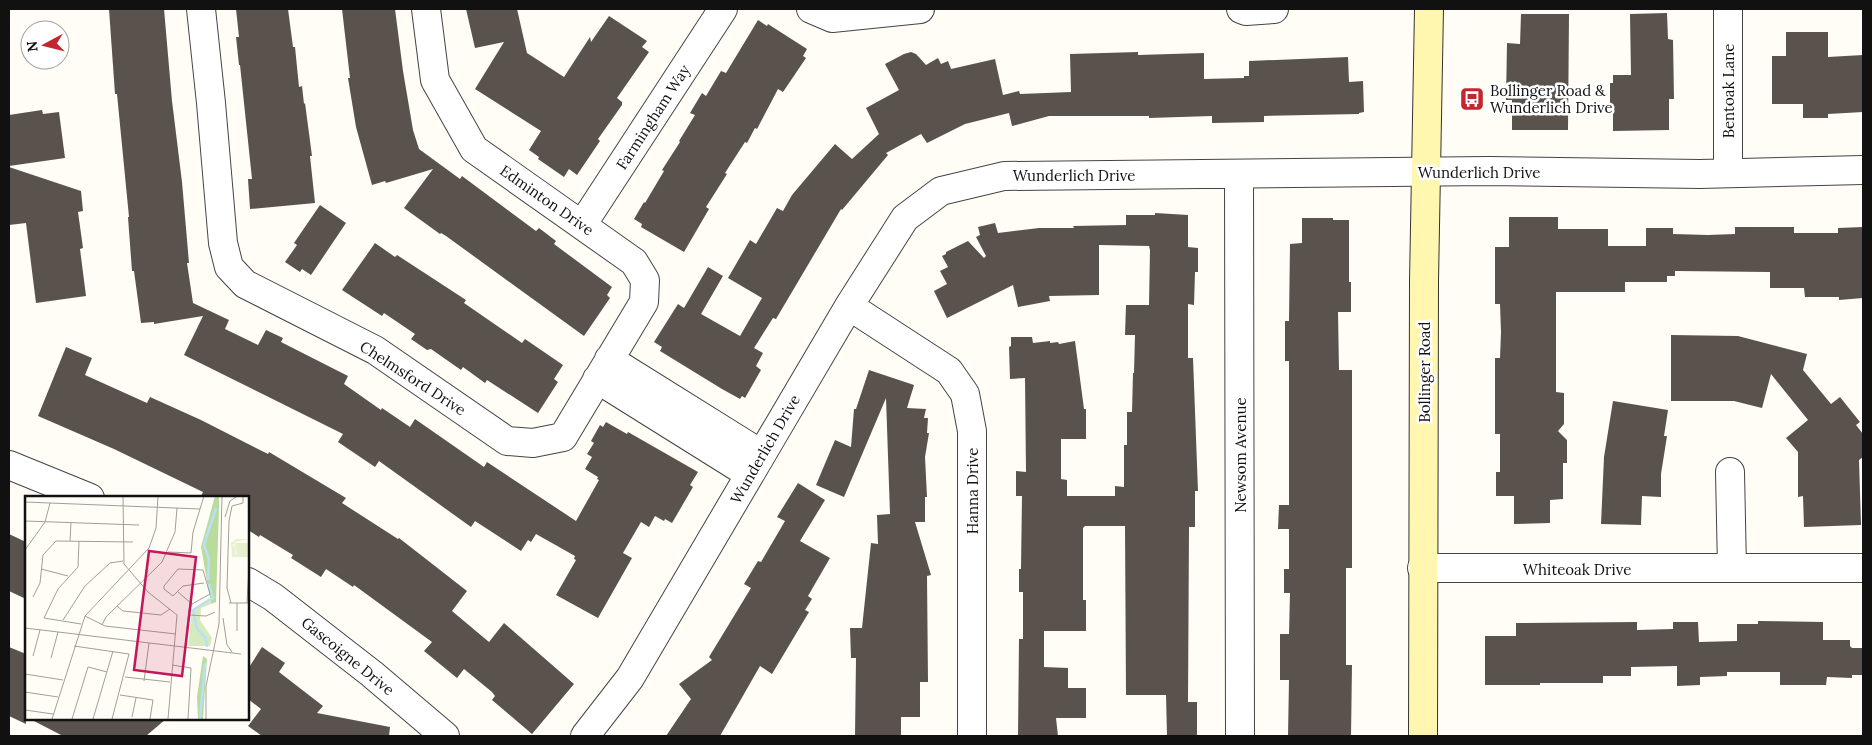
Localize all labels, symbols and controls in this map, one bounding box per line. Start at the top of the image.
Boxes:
north arrow [20,20,70,70]
text: N [22,40,42,53]
street label: Bentoak Lane [1719,44,1738,138]
street label: Farmingham Way [612,61,694,173]
place label: Bollinger Road & Wunderlich Drive [1490,81,1613,117]
bus stop icon: Bollinger Road & Wunderlich Drive [1459,86,1485,112]
street label: Edminton Drive [496,161,598,239]
street label: Wunderlich Drive [1418,163,1540,182]
street label: Wunderlich Drive [1013,166,1135,185]
street label: Bollinger Road [1415,321,1434,423]
street label: Chelmsford Drive [356,337,470,419]
street label: Wunderlich Drive [726,391,804,507]
street label: Newsom Avenue [1231,397,1250,513]
street label: Hanna Drive [963,448,982,534]
inset map [25,496,249,720]
street label: Whiteoak Drive [1523,560,1631,579]
street label: Gascoigne Drive [298,613,398,699]

